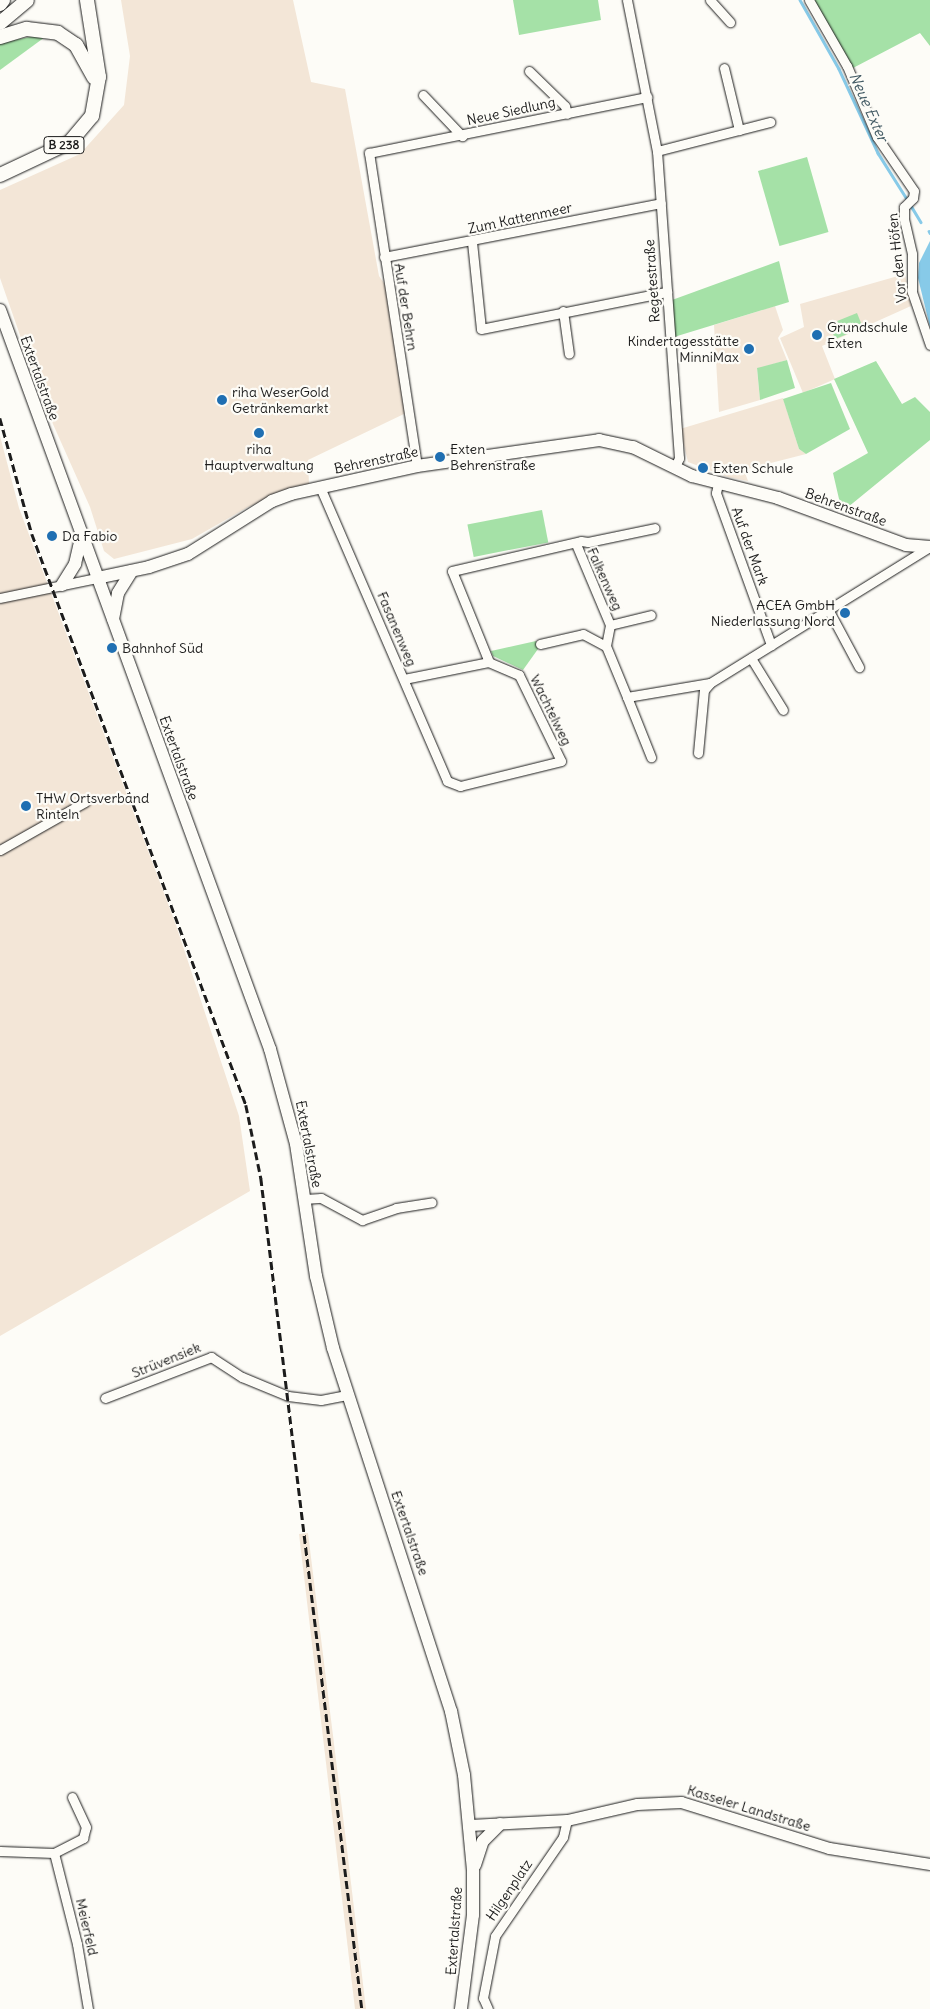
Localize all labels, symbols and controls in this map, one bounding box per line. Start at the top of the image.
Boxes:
water label: Neue Exter [846,70,892,144]
street label: Neue Siedlung [465,93,557,129]
road number: B 238 [43,136,85,154]
street label: Zum Kattenmeer [466,199,574,237]
street label: Vor den Höfen [884,212,910,304]
street label: Regetestraße [641,239,663,323]
street label: Auf der Behrn [391,262,421,352]
place label: Grundschule Exten [827,319,908,352]
marker: Grundschule Exten [811,329,823,341]
place label: Kindertagesstätte MinniMax [627,333,739,366]
street label: Extertalstraße [17,334,63,422]
marker: Kindertagesstätte MinniMax [743,343,755,355]
place label: riha WeserGold Getränkemarkt [232,384,329,417]
marker: riha WeserGold Getränkemarkt [216,394,228,406]
marker: riha Hauptverwaltung [253,427,265,439]
place label: riha Hauptverwaltung [204,441,314,474]
place label: Exten Behrenstraße [450,441,536,474]
street label: Behrenstraße [332,443,420,477]
marker: Exten Behrenstraße [434,451,446,463]
place label: Exten Schule [713,460,793,476]
marker: Exten Schule [697,462,709,474]
street label: Behrenstraße [803,484,889,530]
street label: Auf der Mark [728,505,772,587]
place label: Da Fabio [62,528,117,544]
marker: Da Fabio [46,530,58,542]
street label: Falkenweg [584,545,626,613]
street label: Fasanenweg [374,589,420,669]
place label: ACEA GmbH Niederlassung Nord [711,597,835,630]
marker: ACEA GmbH Niederlassung Nord [839,607,851,619]
place label: Bahnhof Süd [122,640,203,656]
marker: Bahnhof Süd [106,642,118,654]
street label: Wachtelweg [527,672,575,748]
street label: Extertalstraße [156,714,202,802]
place label: THW Ortsverband Rinteln [36,790,149,822]
marker: THW Ortsverband Rinteln [20,800,32,812]
street label: Extertalstraße [292,1099,326,1189]
street label: Strüvensiek [129,1339,203,1381]
street label: Extertalstraße [388,1488,432,1578]
street label: Kasseler Landstraße [685,1781,813,1835]
street label: Hilgenplatz [482,1856,536,1924]
street label: Extertalstraße [443,1886,465,1976]
street label: Meierfeld [72,1897,102,1957]

